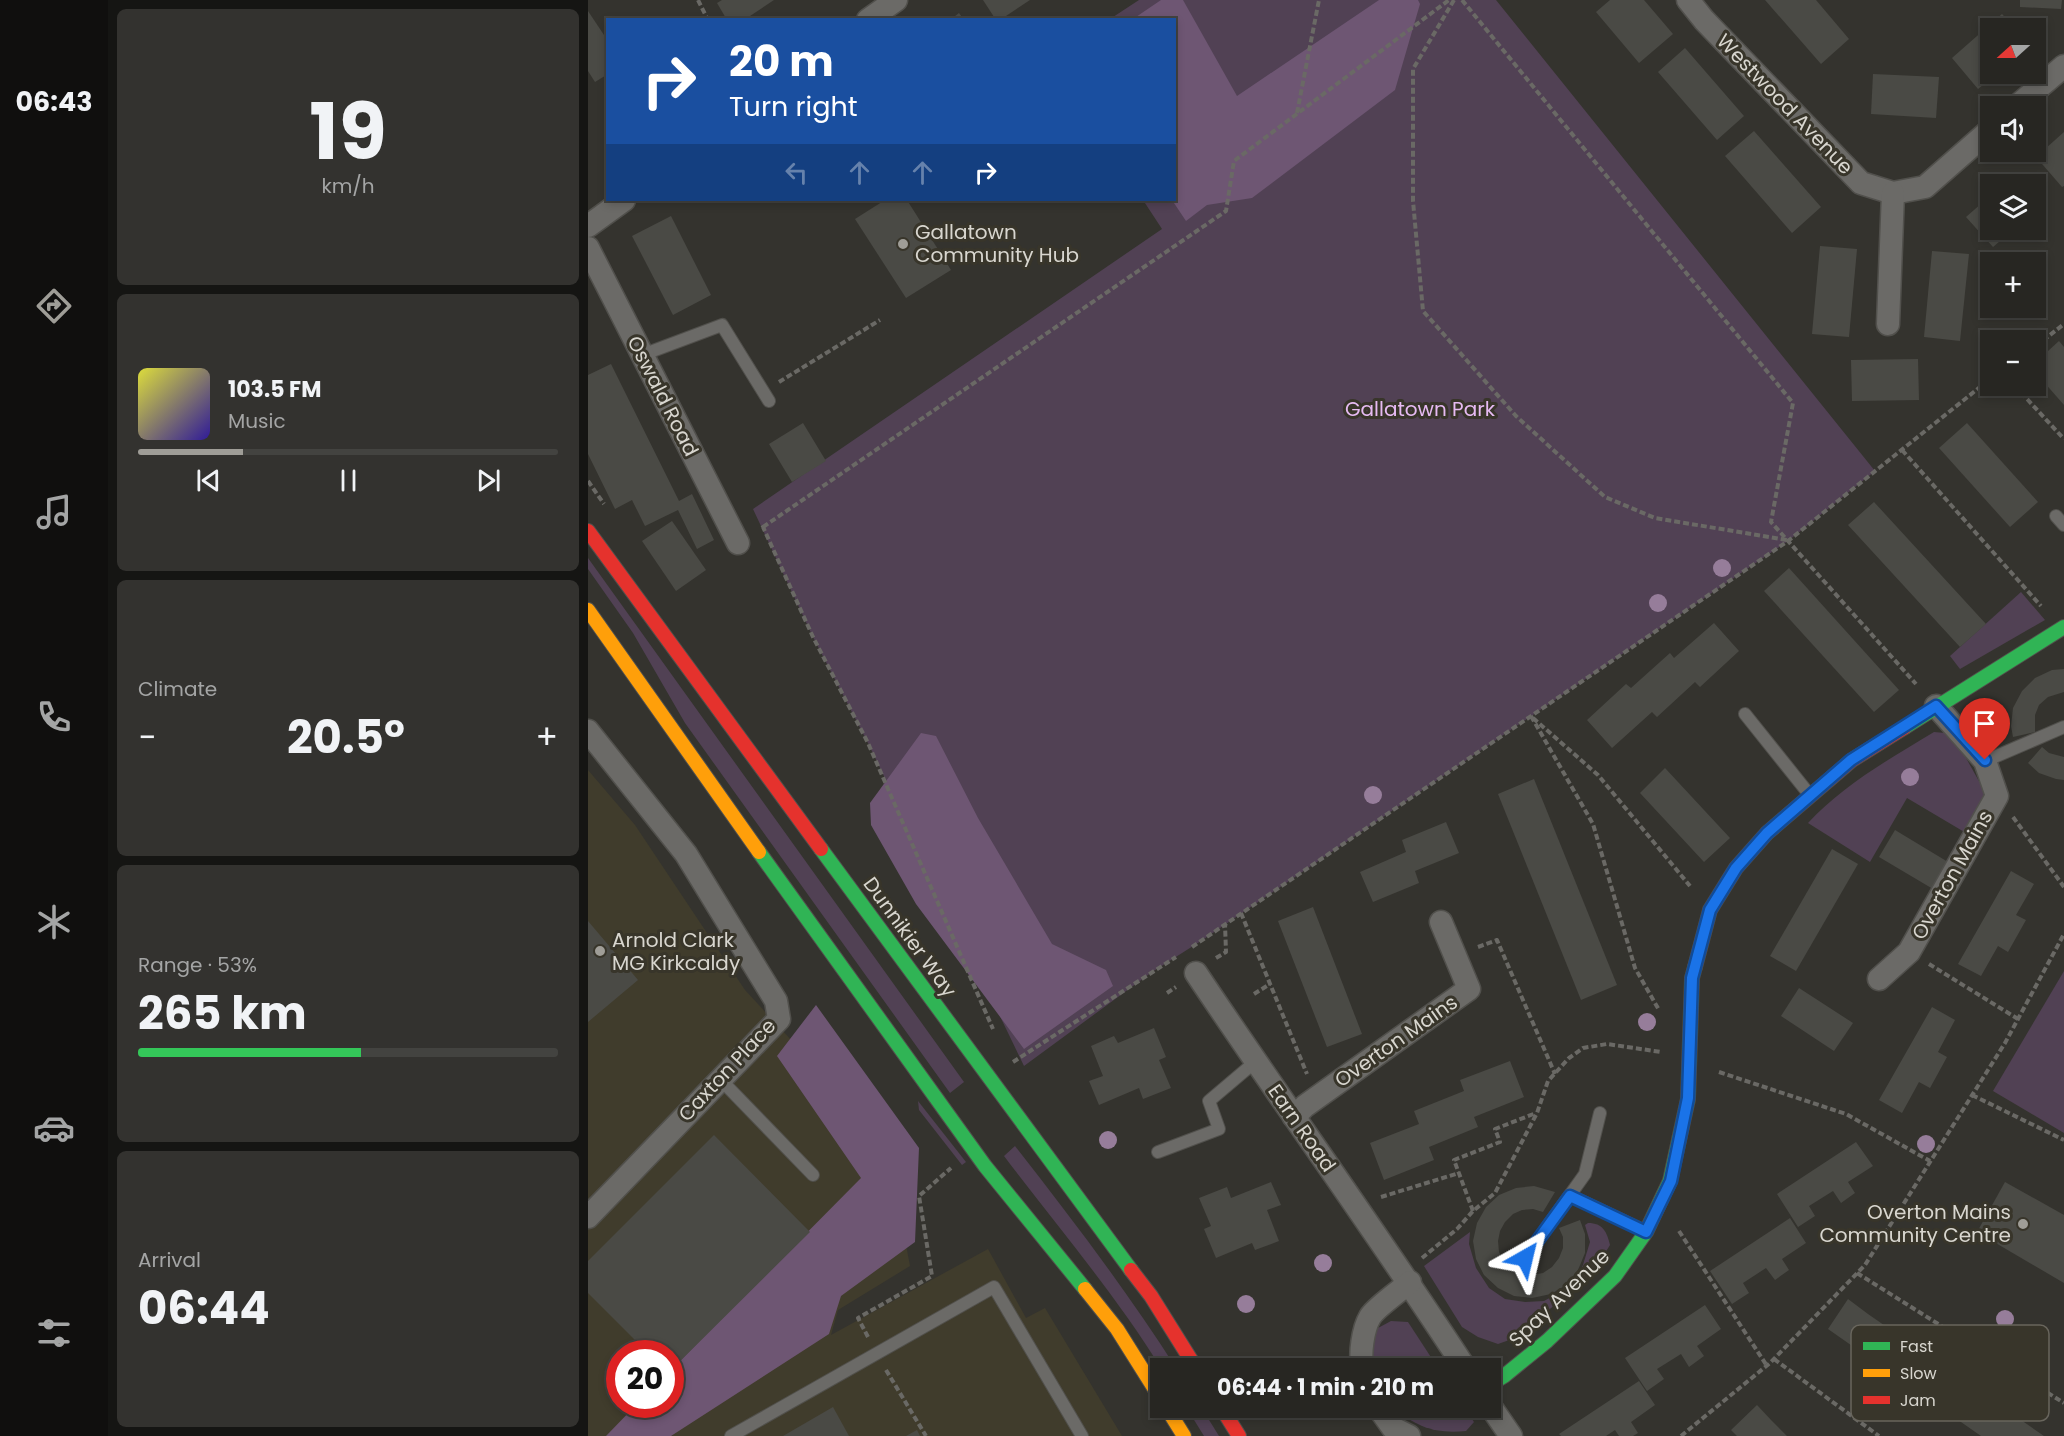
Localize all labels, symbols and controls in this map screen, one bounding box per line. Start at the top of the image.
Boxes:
north arrow [1980,18,2046,84]
map controls [1980,18,2046,396]
street label: Westwood Avenue [1710,28,1860,180]
text: 20 m [729,32,834,91]
icon: right [630,42,708,120]
text: 19 [309,77,387,186]
text: 06:43 [15,83,93,120]
text: Turn right [729,88,858,125]
button: sound [1980,96,2046,162]
icon: left [780,156,813,189]
icon: ahead [843,156,876,189]
icon: ahead [906,156,939,189]
icon: right [969,156,1002,189]
text: km/h [321,172,375,200]
button: layers [1980,174,2046,240]
place label: Gallatown Community Hub [915,218,1079,269]
marker: Gallatown Community Hub [896,237,910,251]
button: + [1980,252,2046,318]
icon: directions [33,285,75,327]
button: − [1980,330,2046,396]
street label: Oswald Road [621,331,705,461]
text: 103.5 FM [228,374,321,405]
park label: Gallatown Park [1345,395,1496,423]
text: Music [228,407,286,435]
icon: previous [192,464,225,497]
icon: pause [332,464,365,497]
icon: next [472,464,505,497]
icon: music [33,491,75,533]
text: Climate [138,675,217,703]
icon: phone [33,696,75,738]
pin [1959,698,2010,760]
text: 20.5° [287,706,405,769]
icon: arrive [1968,707,2001,740]
text: − [138,714,156,761]
text: + [535,714,558,761]
street label: Overton Mains [1905,805,1999,945]
street label: Dunnikier Way [857,871,963,1003]
icon: climate [33,901,75,943]
place label: Arnold Clark MG Kirkcaldy [612,926,740,977]
marker: Arnold Clark MG Kirkcaldy [593,944,607,958]
text: Range · 53% [138,951,257,979]
text: 265 km [138,982,307,1045]
street label: Overton Mains [1329,988,1463,1094]
street label: Caxton Place [672,1012,782,1128]
street label: Earn Road [1261,1078,1343,1178]
icon: car [33,1107,75,1149]
place label: Overton Mains Community Centre [1819,1198,2011,1249]
marker: Overton Mains Community Centre [2016,1217,2030,1231]
position arrow [1493,1226,1557,1290]
street label: Spay Avenue [1502,1243,1616,1353]
text: Arrival [138,1246,201,1274]
text: 06:44 [138,1277,270,1340]
icon: filters [33,1312,75,1354]
legend [1851,1325,2049,1421]
text: Fast [1900,1335,1933,1358]
speed limit sign: 20 [606,1340,684,1418]
text: Slow [1900,1362,1937,1385]
text: 06:44 · 1 min · 210 m [1217,1372,1434,1403]
text: Jam [1900,1389,1936,1412]

